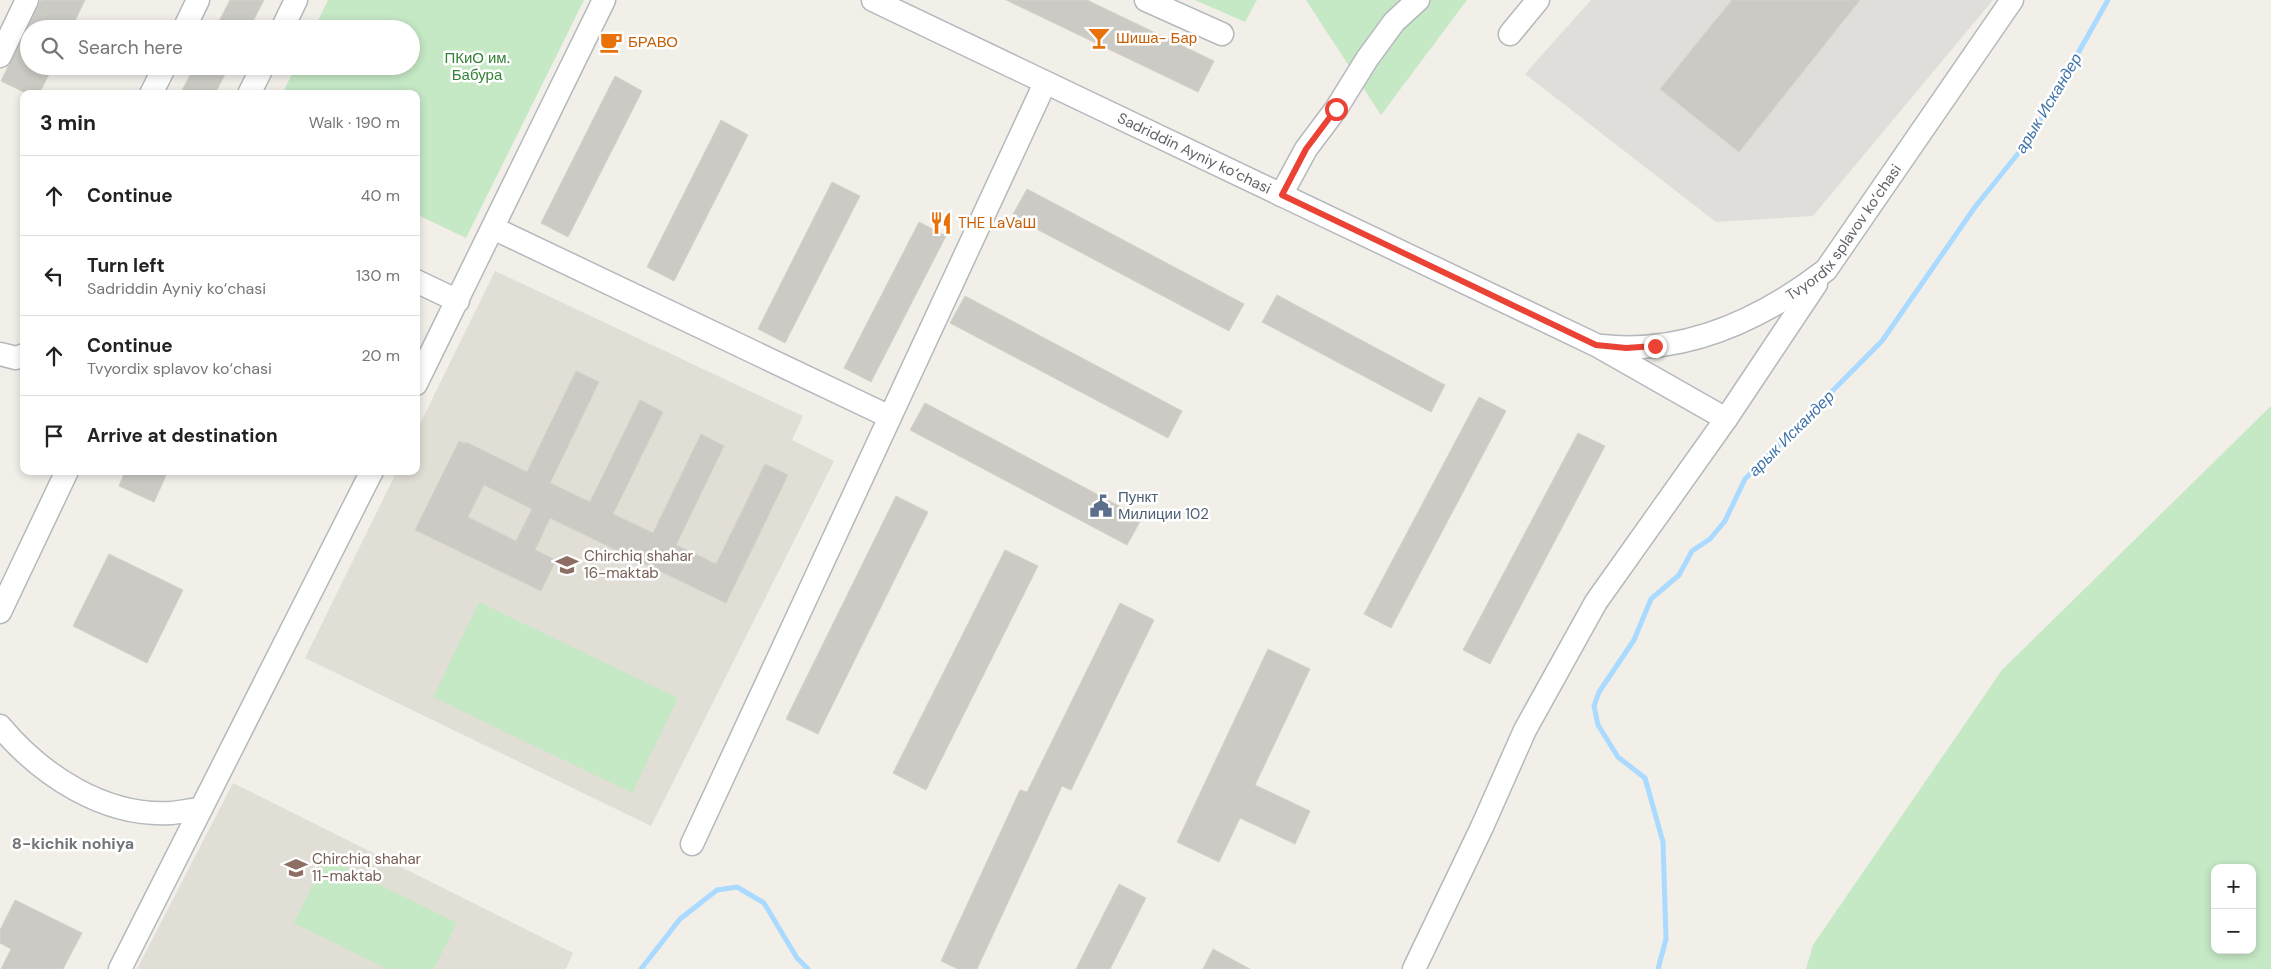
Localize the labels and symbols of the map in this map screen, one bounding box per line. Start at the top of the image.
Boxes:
bar icon: Шиша- Бар [1086,25,1112,51]
place label: Шиша- Бар [1116,28,1197,48]
cafe icon: БРАВО [598,29,624,55]
place label: БРАВО [628,32,678,52]
park label: ПКиО им. Бабура [444,48,510,85]
water label: арык Искандер [2010,49,2087,157]
route start [1325,98,1348,121]
street label: Sadriddin Ayniy ko‘chasi [1114,108,1274,199]
street label: Tvyordix splavov ko‘chasi [1782,160,1906,305]
restaurant icon: THE LaVaШ [928,210,954,236]
place label: THE LaVaШ [958,213,1036,233]
route end [1644,335,1667,358]
water label: арык Искандер [1744,386,1839,481]
place label: Пункт Милиции 102 [1118,487,1209,524]
public building icon: Пункт Милиции 102 [1088,493,1114,519]
place label: Chirchiq shahar 16-maktab [584,546,694,583]
school or university icon: Chirchiq shahar 16-maktab [554,552,580,578]
district label: 8-kichik nohiya [12,833,134,854]
place label: Chirchiq shahar 11-maktab [312,849,422,886]
school or university icon: Chirchiq shahar 11-maktab [283,855,309,881]

